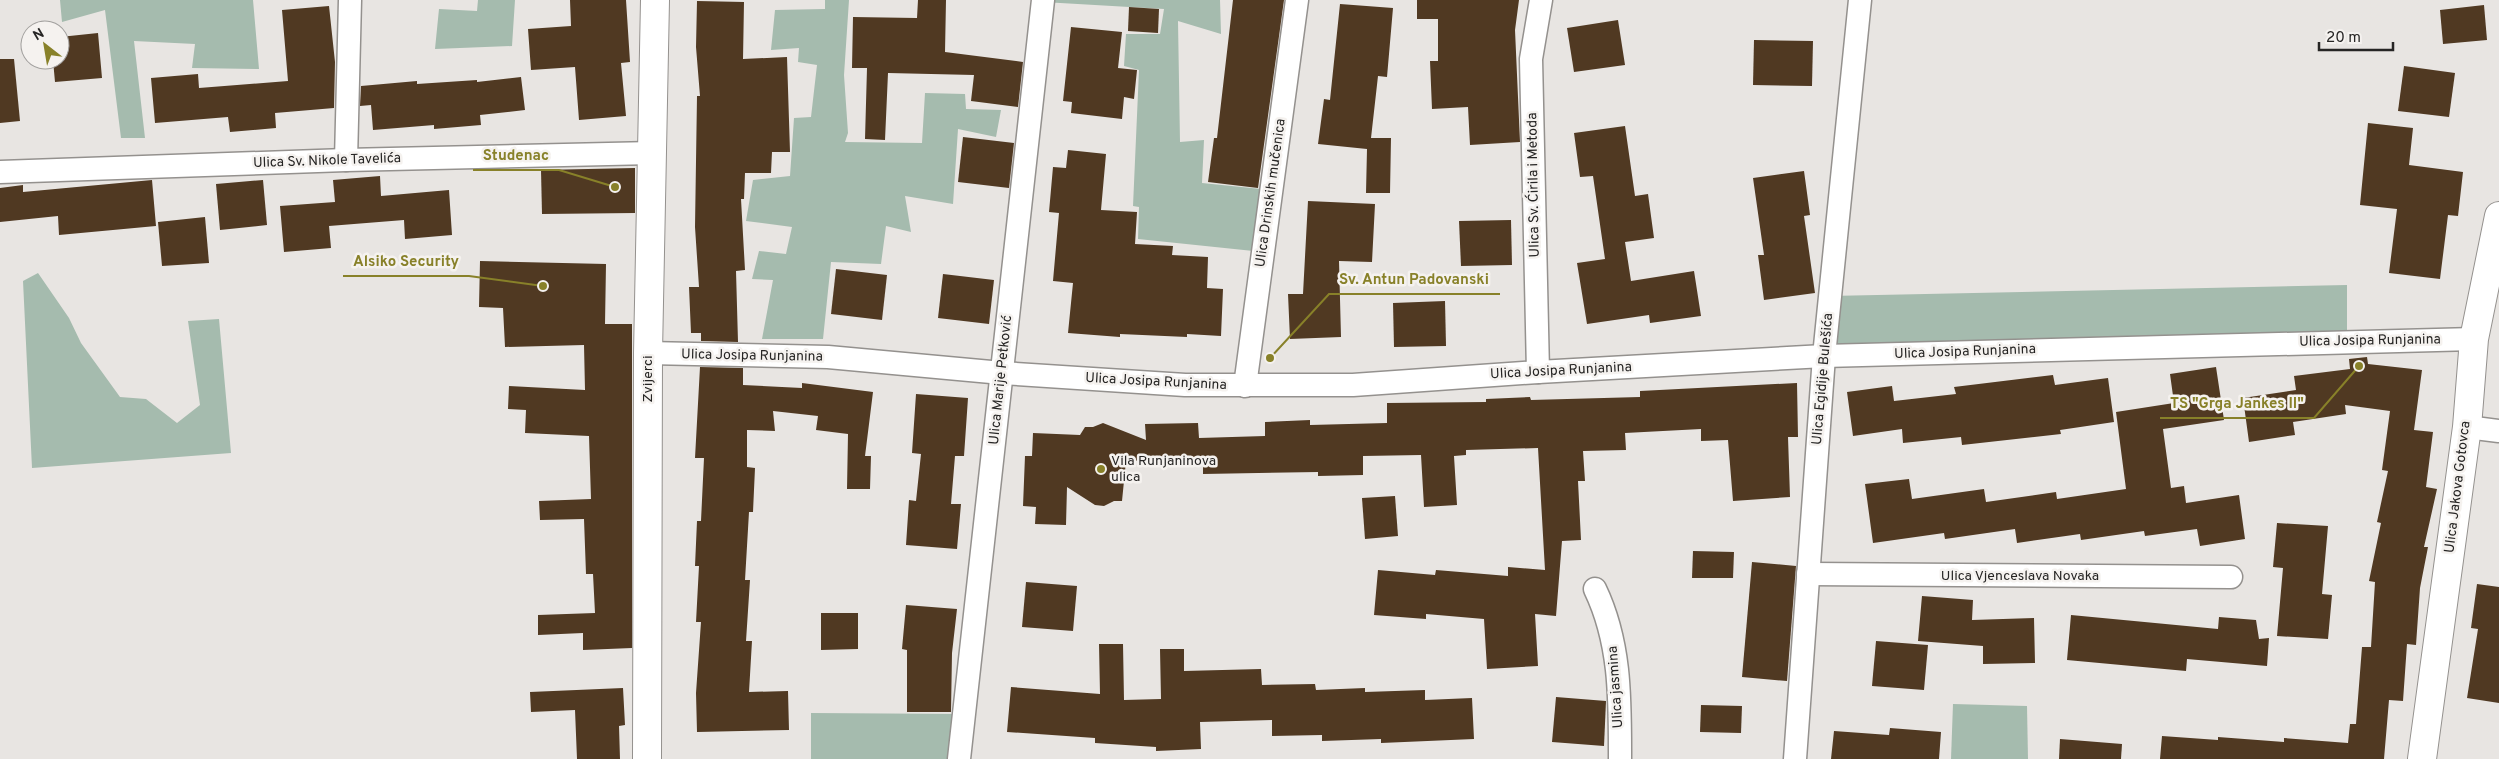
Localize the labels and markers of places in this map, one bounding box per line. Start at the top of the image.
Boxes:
callout: Studenac [473,140,559,170]
callout: Alsiko Security [343,246,469,276]
callout: Sv. Antun Padovanski [1329,264,1500,294]
callout: TS "Grga Jankes II" [2160,388,2314,418]
place label: Vila Runjaninova ulica [1111,453,1216,486]
marker: Vila Runjaninova ulica [1095,463,1107,475]

